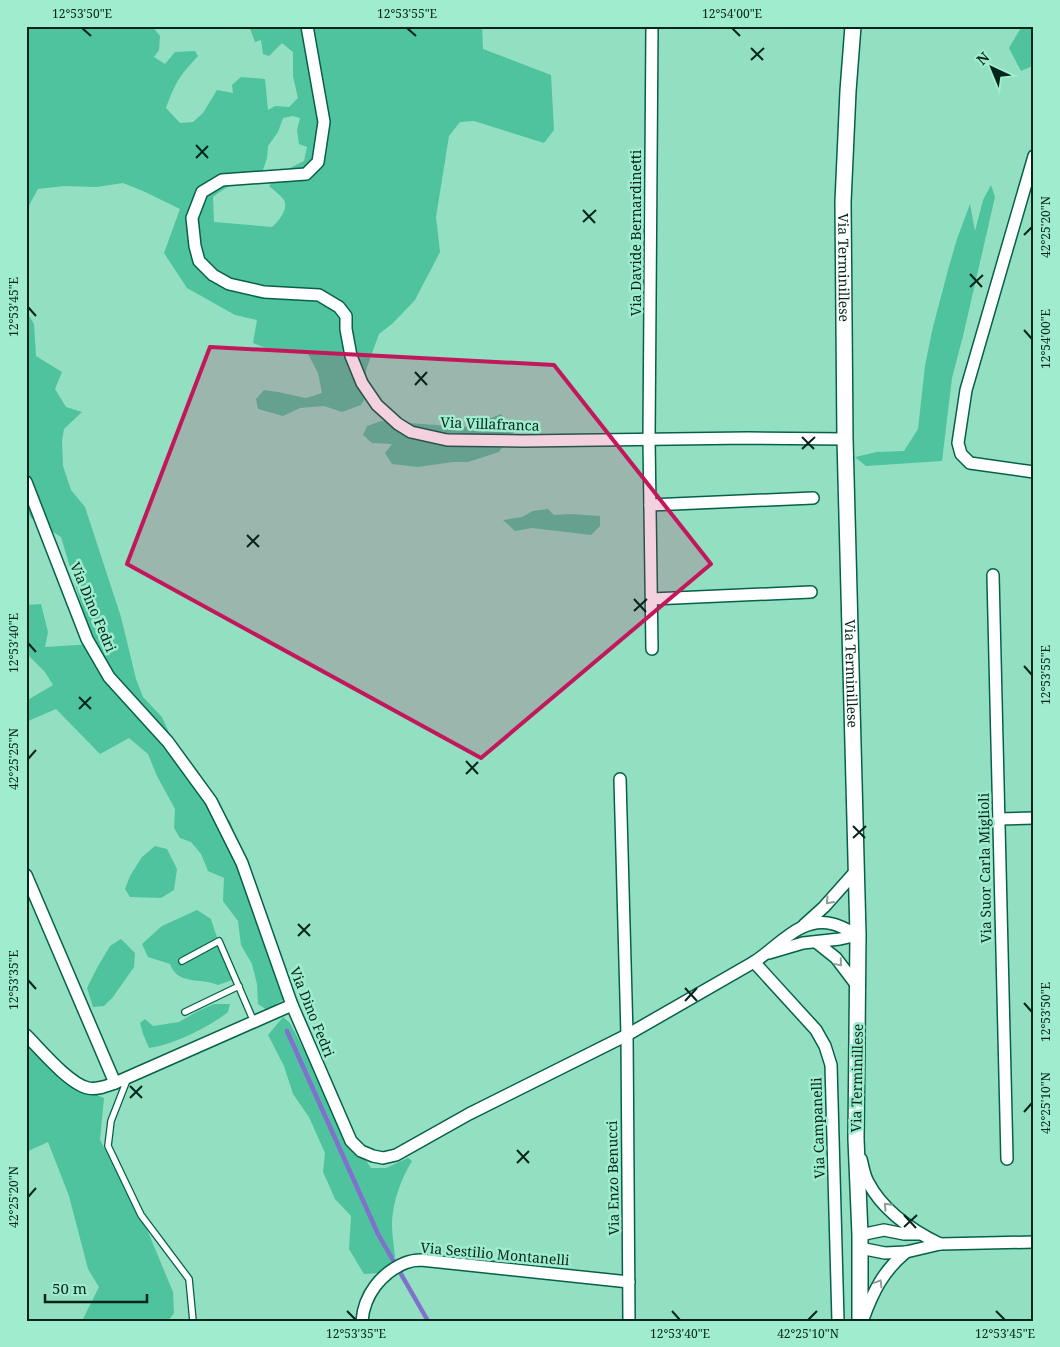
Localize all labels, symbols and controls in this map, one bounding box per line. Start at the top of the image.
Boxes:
text: 12°53'50"E [52,5,112,22]
text: 12°53'55"E [377,5,437,22]
text: 12°54'00"E [702,5,762,22]
north arrow [968,42,1018,92]
text: N [972,48,993,69]
street label: Via Davide Bernardinetti [626,149,645,316]
text: 42°25'20"N [1037,196,1054,258]
street label: Via Terminillese [834,213,854,322]
text: 12°53'45"E [5,277,22,337]
text: 12°54'00"E [1037,309,1054,369]
street label: Via Villafranca [440,412,540,435]
street label: Via Dino Fedri [66,559,121,655]
text: 12°53'40"E [5,613,22,673]
street label: Via Terminillese [841,619,863,728]
text: 12°53'55"E [1037,645,1054,705]
text: 42°25'25"N [5,728,22,790]
street label: Via Suor Carla Miglioli [974,792,995,943]
one-way arrow [826,895,835,904]
text: 12°53'35"E [5,950,22,1010]
one-way arrow [834,957,843,966]
street label: Via Dino Fedri [286,964,339,1060]
text: 12°53'50"E [1037,982,1054,1042]
street label: Via Terminillese [846,1024,867,1132]
text: 42°25'10"N [1037,1072,1054,1134]
street label: Via Campanelli [806,1077,829,1179]
street label: Via Enzo Benucci [602,1120,623,1236]
text: 42°25'20"N [5,1166,22,1228]
one-way arrow [883,1203,892,1212]
street label: Via Sestilio Montanelli [420,1238,571,1270]
scale bar [45,1272,148,1304]
text: 50 m [52,1278,87,1298]
one-way arrow [873,1279,883,1288]
text: 12°53'35"E [326,1325,386,1342]
text: 12°53'40"E [650,1325,710,1342]
text: 42°25'10"N [777,1325,839,1342]
text: 12°53'45"E [975,1325,1035,1342]

